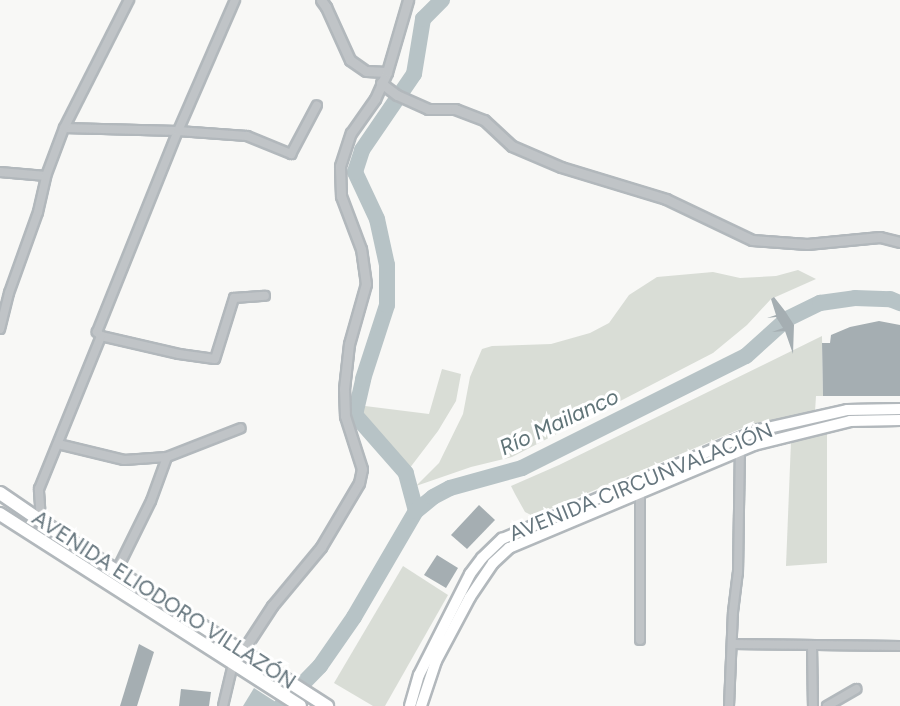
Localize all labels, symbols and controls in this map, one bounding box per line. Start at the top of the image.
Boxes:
water label: Río Mailanco [495,383,623,461]
street label: AVENIDA CIRCUNVALACIÓN [505,417,777,547]
street label: AVENIDA ELIODORO VILLAZÓN [28,505,300,695]

